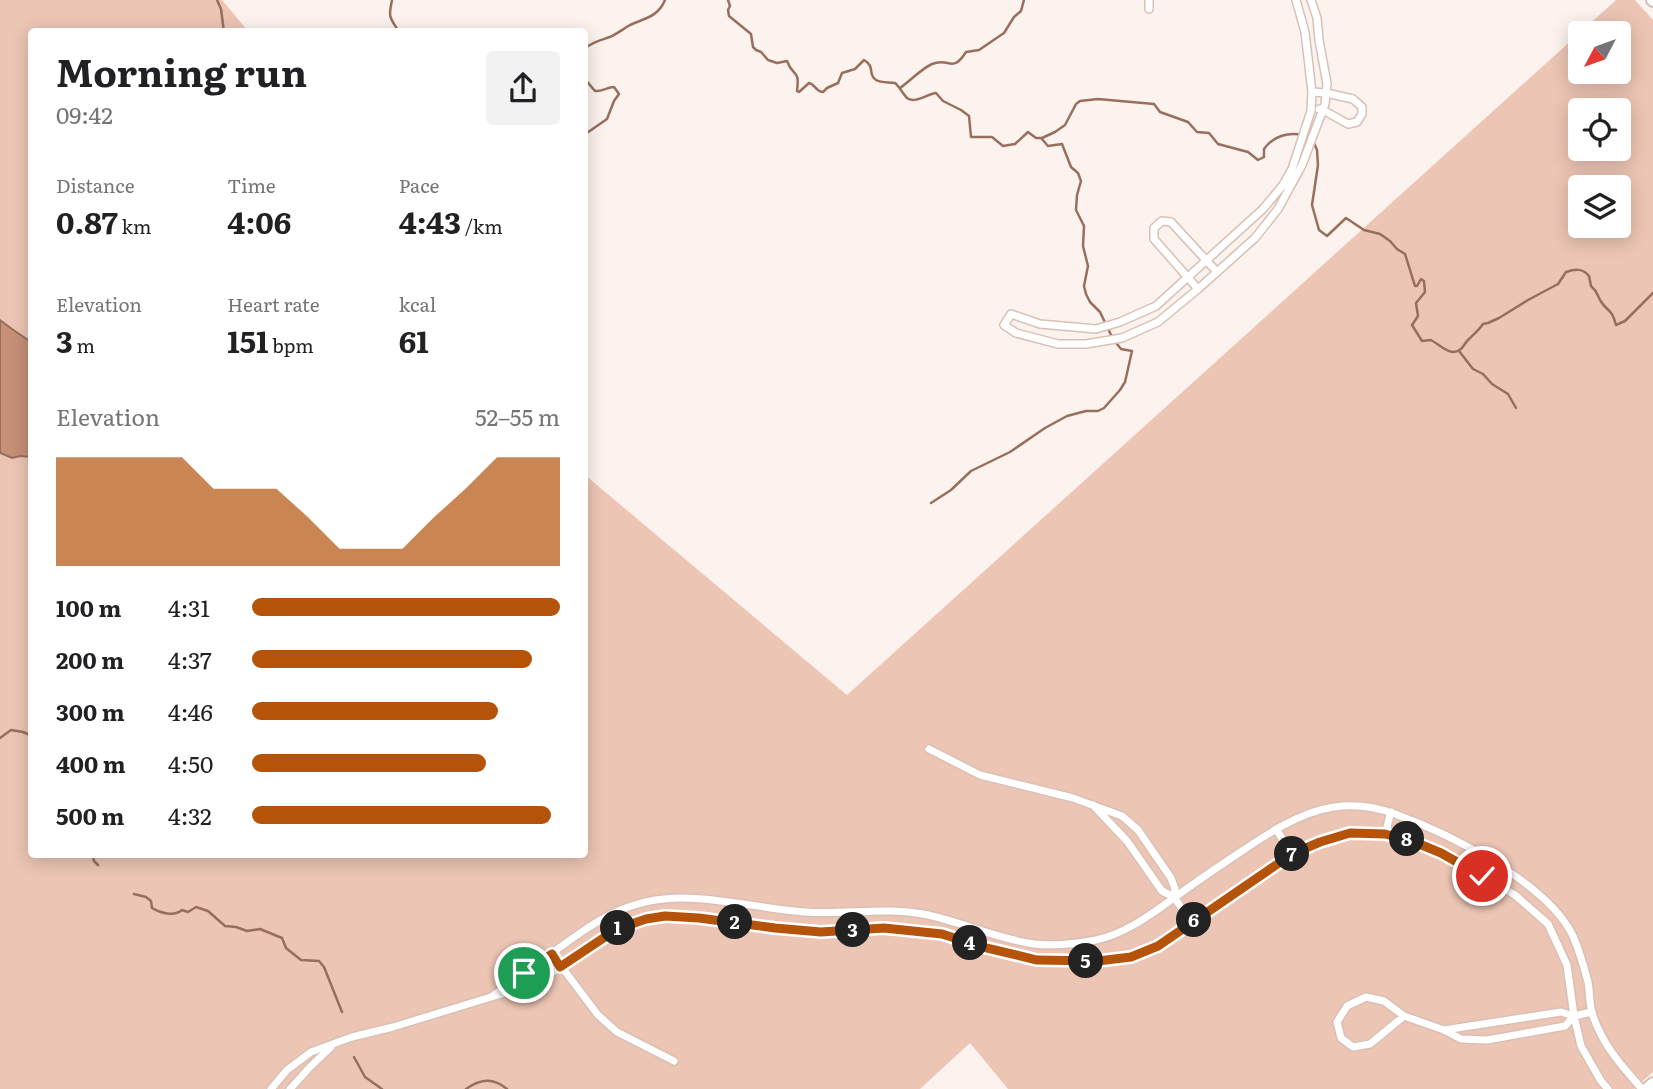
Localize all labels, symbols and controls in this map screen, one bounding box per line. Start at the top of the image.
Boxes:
north arrow [1568,21,1631,84]
map controls [1568,21,1631,238]
text: Morning run [56,42,307,99]
button: share [486,51,560,125]
text: 09:42 [56,97,113,131]
button: locate [1568,98,1631,161]
text: Distance [56,171,135,199]
text: Time [227,171,276,199]
text: Pace [399,171,439,199]
button: layers [1568,175,1631,238]
text: 0.87 [56,199,118,243]
text: 4:06 [227,199,291,243]
text: 4:43 [399,199,461,243]
text: km [118,212,152,240]
text: /km [461,212,503,240]
text: Elevation [56,290,142,318]
text: Heart rate [227,290,320,318]
text: kcal [399,290,436,318]
text: 3 [56,318,73,362]
text: 151 [227,318,269,362]
text: 61 [399,318,429,362]
text: m [73,331,95,359]
text: bpm [269,331,314,359]
text: Elevation [56,399,160,433]
text: 52–55 m [475,399,560,433]
text: 100 m [56,590,121,624]
text: 4:31 [168,590,210,624]
text: 200 m [56,642,124,676]
text: 4:37 [168,642,212,676]
text: 300 m [56,694,125,728]
text: 4:46 [168,694,213,728]
text: 400 m [56,746,126,780]
text: 4:50 [168,746,213,780]
text: 500 m [56,798,124,832]
text: 4:32 [168,798,212,832]
pin: 8 [1390,822,1424,856]
text: 8 [1401,824,1412,852]
pin: 7 [1274,836,1310,872]
text: 7 [1286,839,1297,867]
pin [1452,846,1512,906]
icon: check [1463,857,1501,895]
pin: 6 [1176,902,1212,937]
pin: 2 [718,904,752,940]
text: 6 [1188,905,1199,933]
text: 2 [729,907,740,935]
pin: 1 [600,911,636,946]
pin: 3 [836,912,870,948]
text: 1 [614,913,621,941]
text: 3 [847,915,858,943]
pin: 4 [953,926,988,960]
text: 4 [964,928,975,956]
pin [494,943,554,1003]
pin: 5 [1068,944,1104,978]
text: 5 [1080,946,1091,974]
icon: arrive [505,954,543,992]

